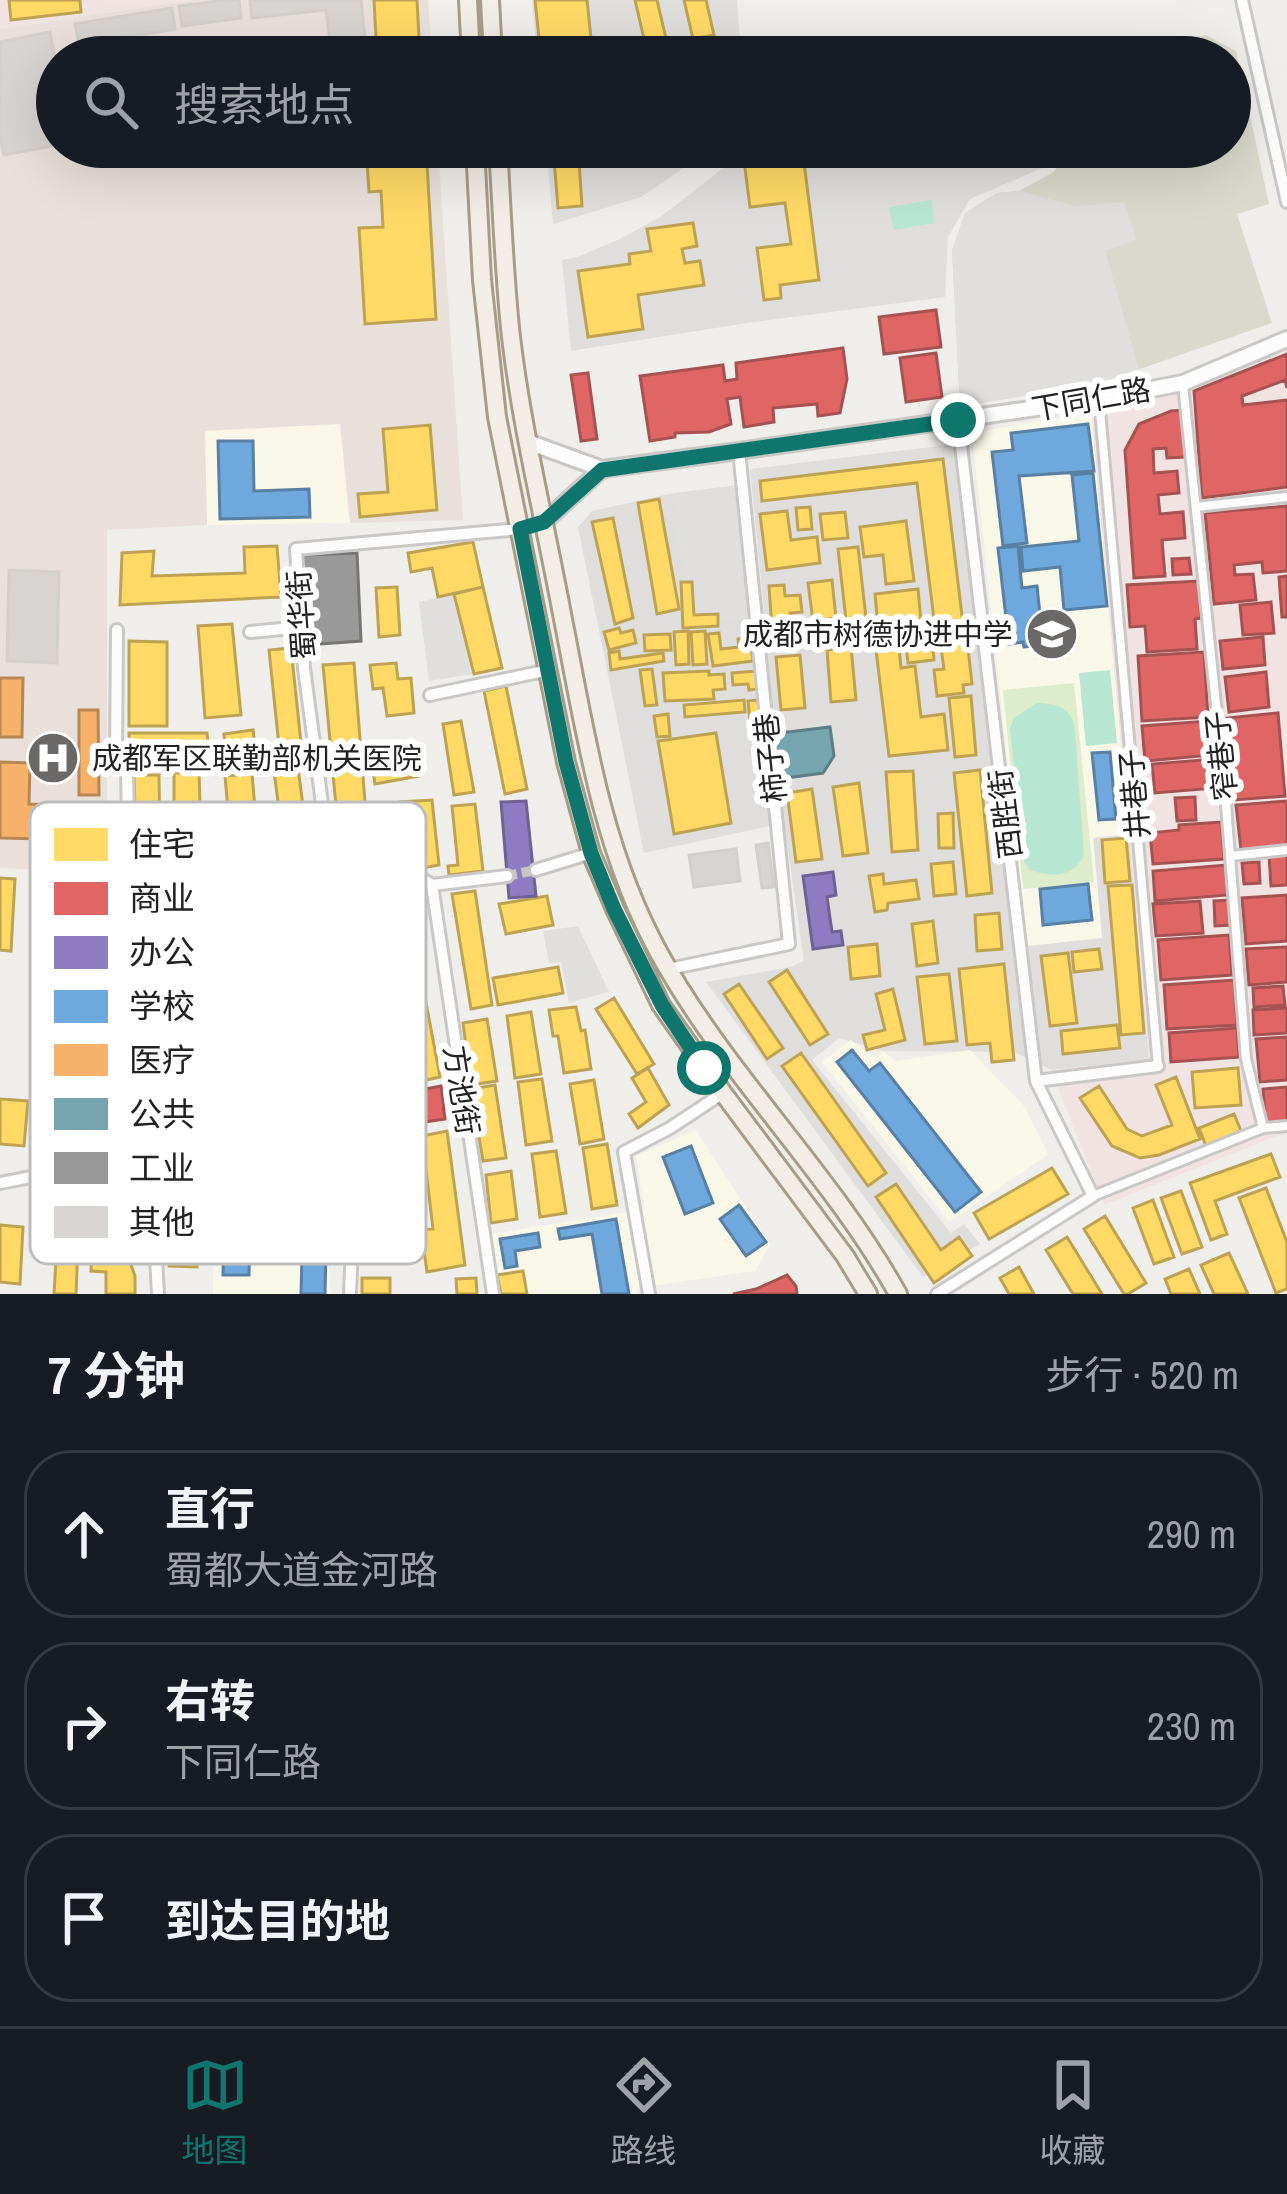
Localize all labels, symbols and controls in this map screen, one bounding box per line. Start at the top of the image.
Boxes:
search box [36,36,1251,168]
icon: search [78,69,144,135]
text: 搜索地点 [174,74,354,135]
street label: 下同仁路 [1028,369,1154,429]
route end [931,393,985,447]
street label: 蜀华街 [278,569,324,661]
school or university icon: 成都市树德协进中学 [1024,606,1080,662]
place label: 成都市树德协进中学 [743,614,1013,654]
street label: 窄巷子 [1196,709,1246,803]
street label: 柿子巷 [745,711,795,805]
hospital icon: 成都军区联勤部机关医院 [25,730,81,786]
place label: 成都军区联勤部机关医院 [92,738,422,778]
street label: 井巷子 [1110,747,1158,841]
street label: 西胜街 [980,767,1030,861]
legend [30,802,426,1264]
text: 住宅 [129,822,195,866]
text: 商业 [129,876,195,920]
text: 办公 [129,930,195,974]
text: 学校 [129,984,195,1028]
text: 医疗 [129,1038,195,1082]
route start [677,1041,731,1095]
street label: 方池街 [435,1042,489,1138]
text: 公共 [129,1092,195,1136]
text: 工业 [129,1146,195,1190]
text: 其他 [129,1200,195,1244]
text: 7 分钟 [48,1341,185,1410]
text: 步行 · 520 m [1045,1349,1239,1401]
text: 直行 [165,1478,255,1539]
icon: ahead [51,1501,117,1567]
text: 290 m [1147,1508,1236,1560]
text: 蜀都大道金河路 [165,1544,438,1596]
text: 右转 [165,1670,255,1731]
icon: right [51,1693,117,1759]
text: 230 m [1147,1700,1236,1752]
text: 下同仁路 [165,1736,321,1788]
icon: arrive [51,1885,117,1951]
text: 到达目的地 [165,1890,390,1951]
tab: 地图 [182,2052,248,2172]
tab: 路线 [611,2052,677,2172]
tab: 收藏 [1040,2052,1106,2172]

